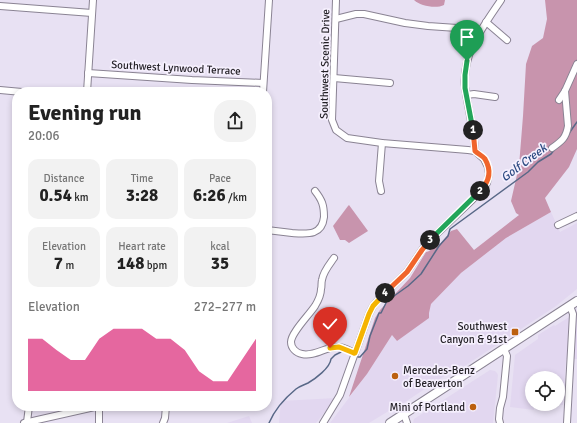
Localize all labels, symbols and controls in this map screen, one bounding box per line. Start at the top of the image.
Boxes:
street label: Southwest Scenic Drive [318,9,332,119]
pin [450,20,484,61]
icon: arrive [456,26,478,48]
street label: Southwest Lynwood Terrace [111,58,241,78]
text: Evening run [28,99,142,126]
button: share [214,100,256,142]
pin: 1 [463,120,483,140]
text: 1 [470,123,476,136]
text: 20:06 [28,128,60,144]
water label: Golf Creek [498,140,551,185]
text: Distance [44,172,84,185]
text: Time [131,172,153,185]
text: Pace [209,172,231,185]
pin: 2 [470,181,490,201]
text: 2 [477,184,483,197]
text: 0.54 [39,185,72,206]
text: 3:28 [126,185,158,206]
text: 6:26 [193,185,226,206]
text: km [72,191,89,204]
text: /km [226,191,247,204]
pin: 3 [420,230,440,250]
text: 3 [427,233,433,246]
text: Elevation [42,240,86,253]
text: Heart rate [118,240,166,253]
text: kcal [210,240,230,253]
text: 7 [54,253,63,274]
text: 148 [117,253,144,274]
text: 35 [211,253,229,274]
text: m [63,259,74,272]
text: bpm [144,259,167,272]
pin: 4 [375,283,395,303]
text: 4 [382,286,388,299]
text: Elevation [28,299,80,315]
text: 272–277 m [194,299,256,315]
pin [313,307,347,348]
icon: check [319,313,341,335]
place label: Southwest Canyon & 91st [440,320,507,346]
marker: Southwest Canyon & 91st [510,327,520,337]
place label: Mercedes-Benz of Beaverton [403,364,475,390]
marker: Mercedes-Benz of Beaverton [390,371,400,381]
map controls [525,371,565,411]
button: locate [525,371,565,411]
place label: Mini of Portland [390,401,465,414]
marker: Mini of Portland [468,402,478,412]

